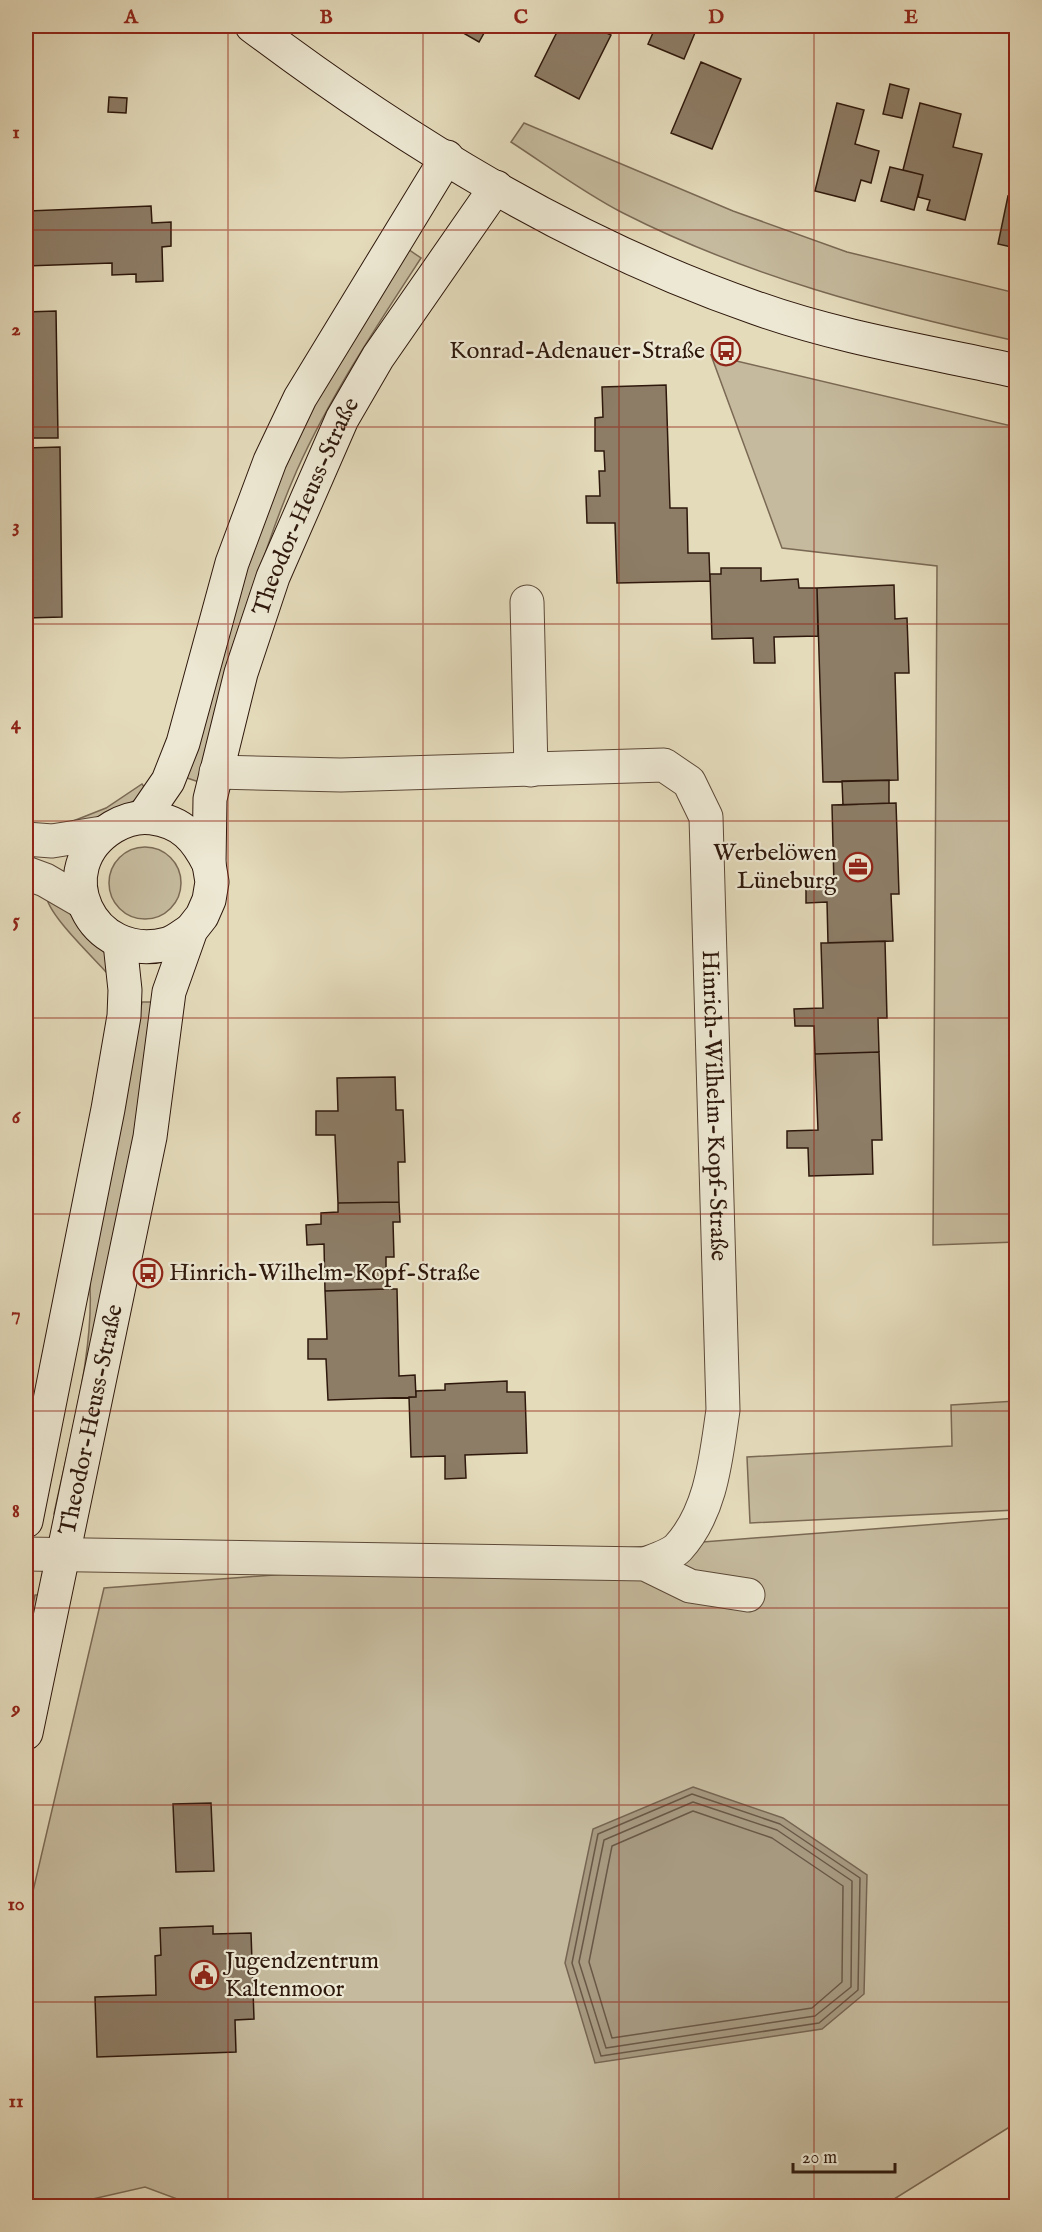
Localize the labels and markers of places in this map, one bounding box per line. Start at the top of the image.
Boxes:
bus stop icon: Konrad-Adenauer-Straße [710,335,742,367]
place label: Konrad-Adenauer-Straße [449,336,705,367]
place label: Werbelöwen Lüneburg [713,838,838,897]
office icon: Werbelöwen Lüneburg [842,851,874,883]
bus stop icon: Hinrich-Wilhelm-Kopf-Straße [132,1257,164,1289]
place label: Hinrich-Wilhelm-Kopf-Straße [169,1258,480,1289]
place label: Jugendzentrum Kaltenmoor [222,1946,379,2005]
public building icon: Jugendzentrum Kaltenmoor [188,1959,220,1991]

